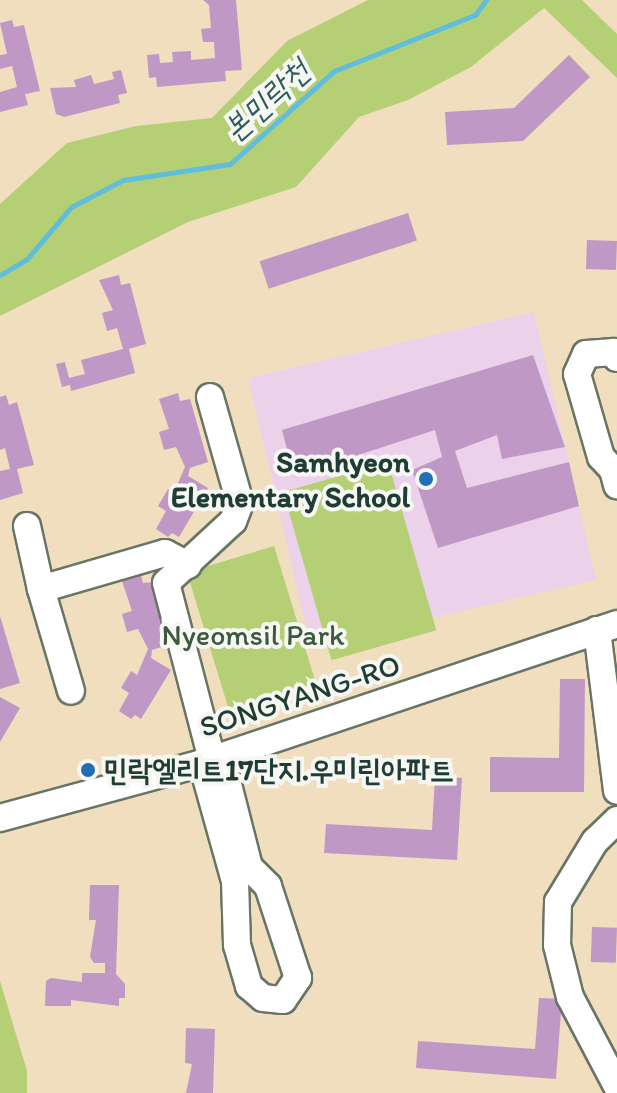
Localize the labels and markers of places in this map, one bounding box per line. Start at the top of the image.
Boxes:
place label: Samhyeon Elementary School [171,444,410,514]
marker: Samhyeon Elementary School [417,470,435,488]
place label: 민락엘리트17단지.우미린아파트 [104,752,454,788]
marker: 민락엘리트17단지.우미린아파트 [79,761,97,779]

